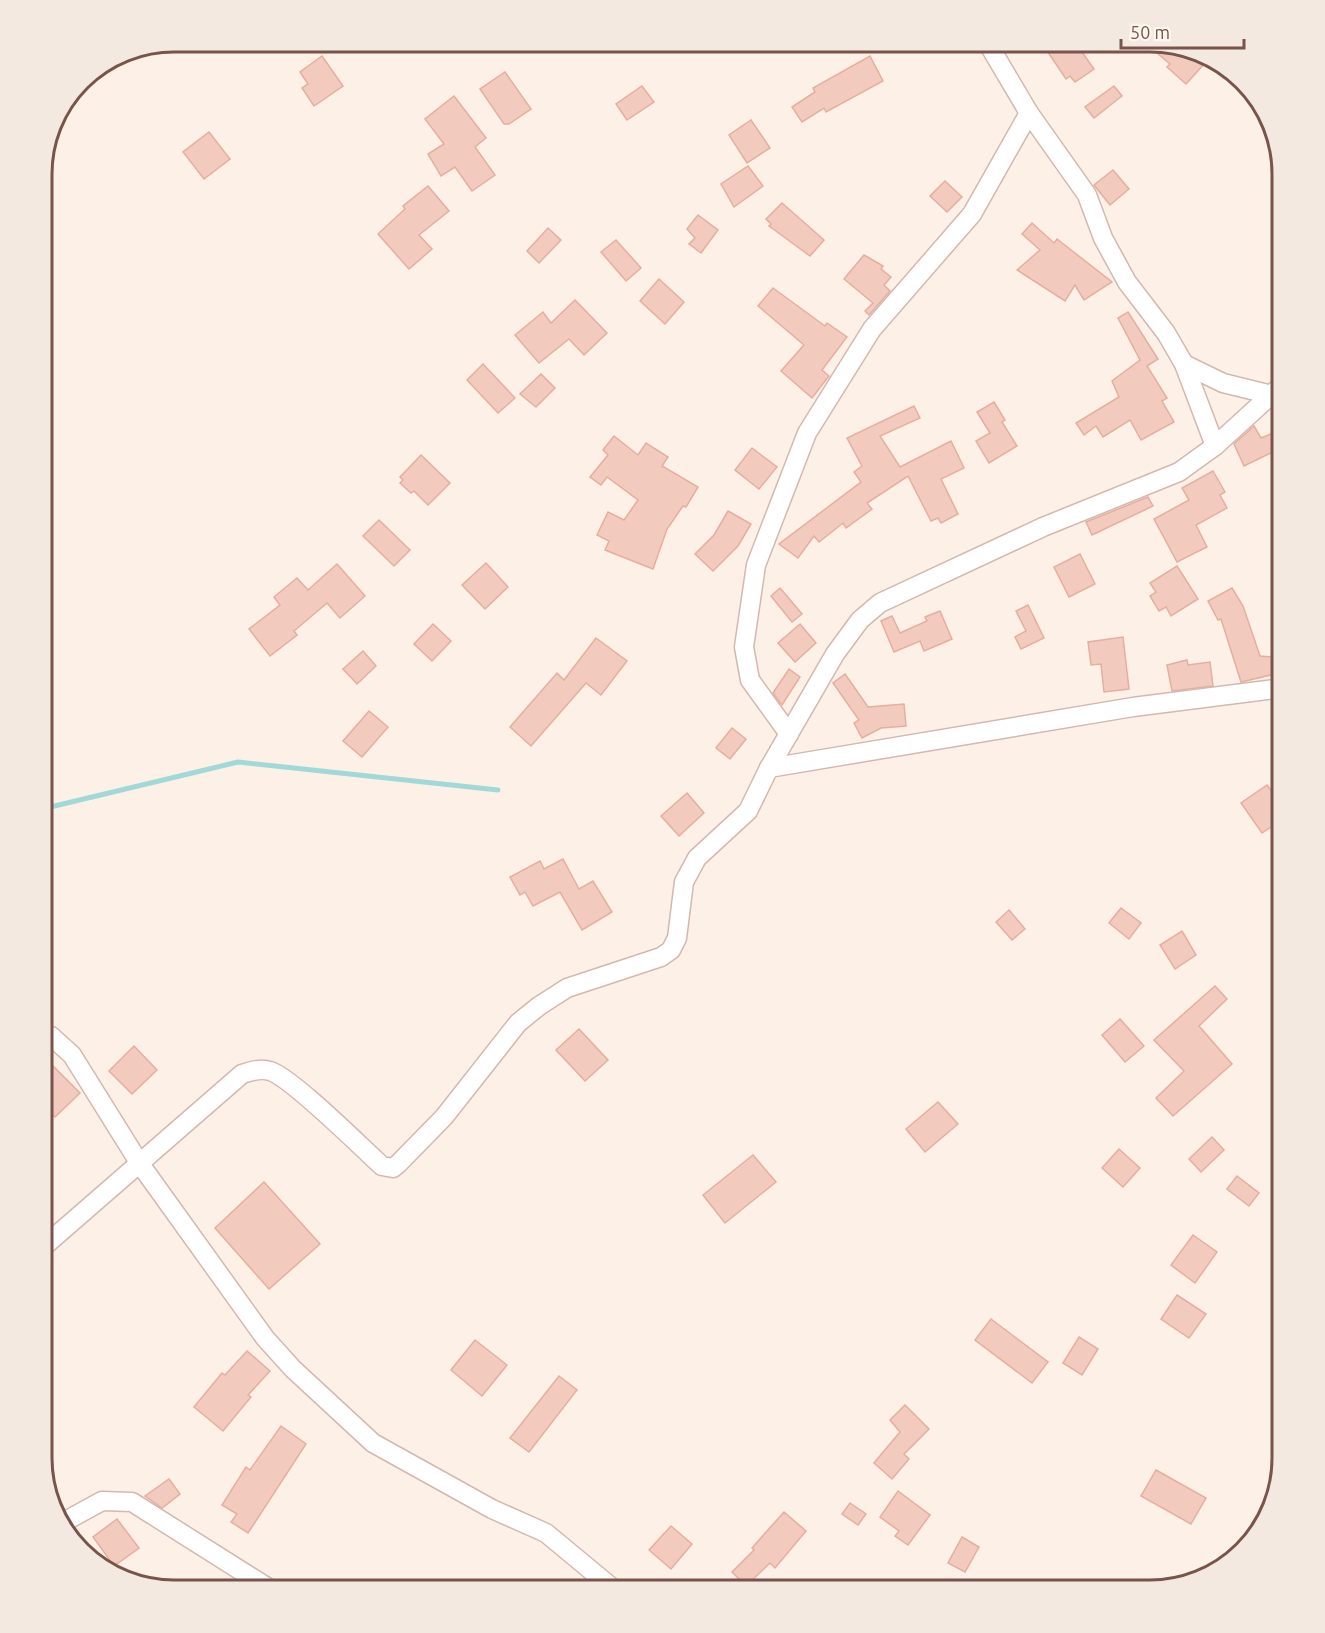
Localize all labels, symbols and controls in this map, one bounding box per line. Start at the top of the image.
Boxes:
scale bar [1121,12,1244,50]
text: 50 m [1130,22,1170,42]

